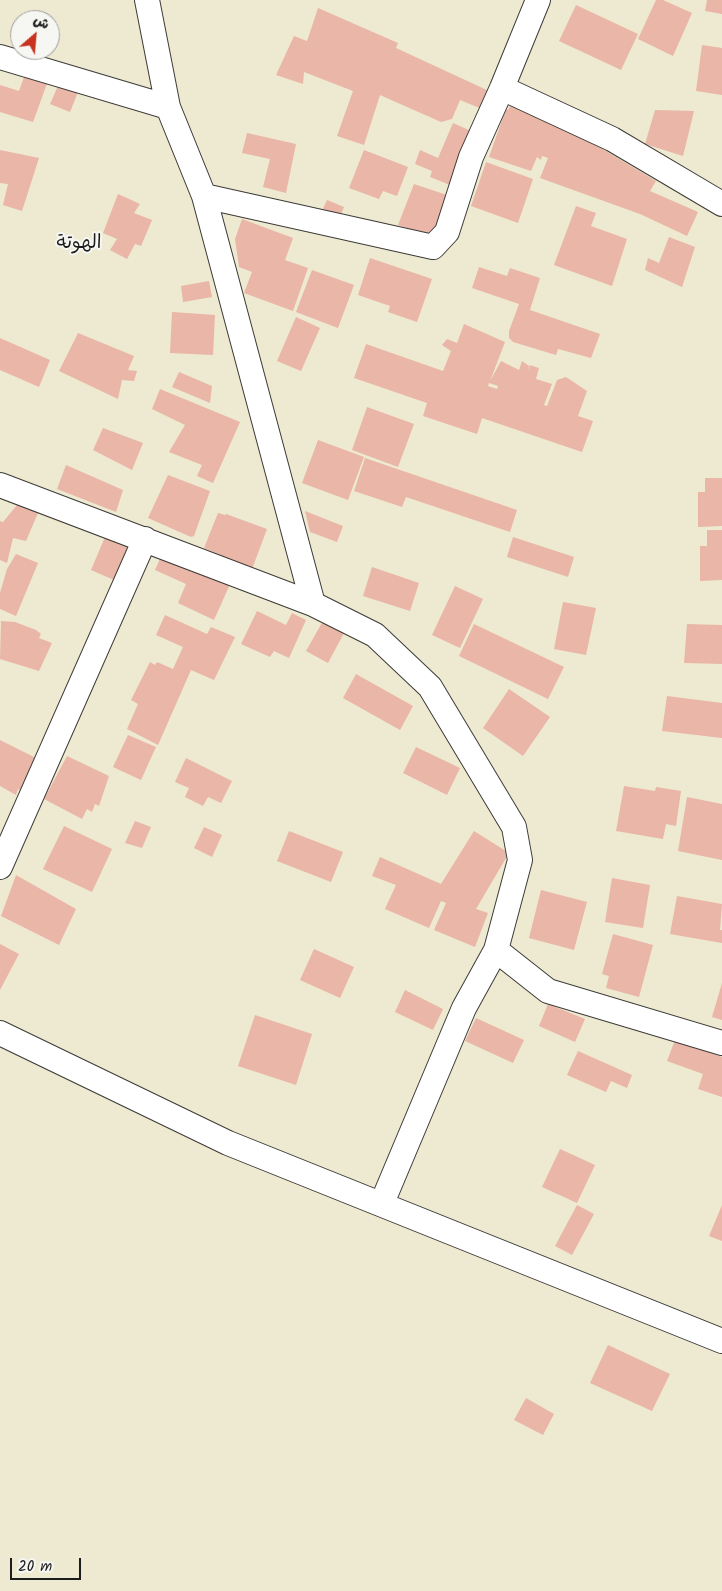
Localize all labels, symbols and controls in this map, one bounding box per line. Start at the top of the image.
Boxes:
text: ش [29,9,53,36]
north arrow [10,10,60,60]
district label: الهوتة [56,234,102,256]
scale bar [12,1548,84,1580]
text: 20 m [18,1555,52,1579]

